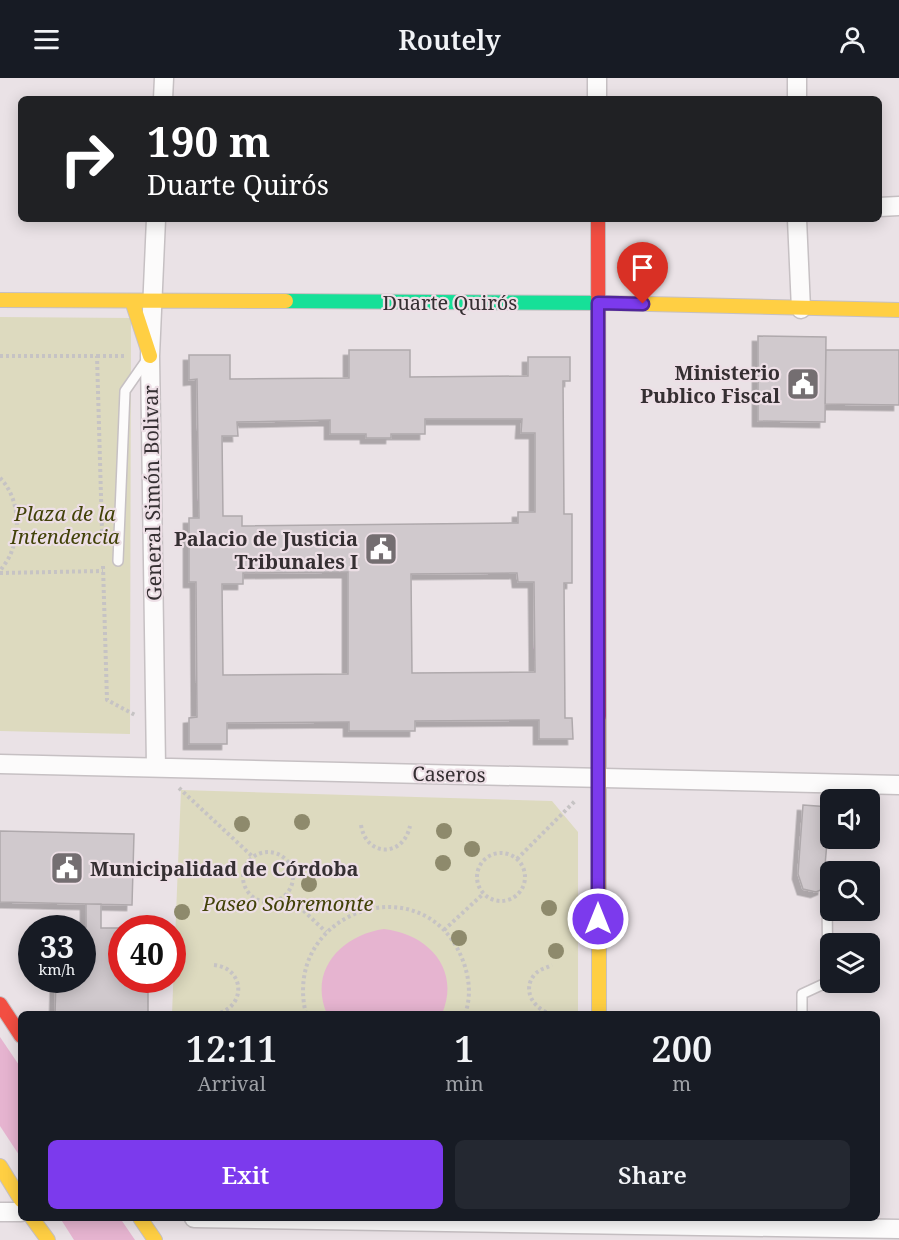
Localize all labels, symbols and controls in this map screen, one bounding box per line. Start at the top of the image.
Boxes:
text: Routely [398,21,501,58]
icon: menu [30,23,63,56]
icon: person [836,23,869,56]
text: 190 m [147,112,271,169]
icon: right [48,120,126,198]
text: Duarte Quirós [147,166,329,203]
pin [617,242,668,304]
icon: arrive [626,251,659,284]
street label: Duarte Quirós [383,289,517,316]
place label: Ministerio Publico Fiscal [640,359,780,409]
public building icon: Ministerio Publico Fiscal [785,366,821,402]
street label: General Simón Bolivar [137,384,167,601]
park label: Plaza de la Intendencia [9,500,120,550]
place label: Palacio de Justicia Tribunales I [174,525,358,575]
public building icon: Palacio de Justicia Tribunales I [363,531,399,567]
street label: Caseros [412,760,486,788]
map controls [820,789,880,993]
button: sound [820,789,880,849]
public building icon: Municipalidad de Córdoba [49,850,85,886]
place label: Municipalidad de Córdoba [90,855,358,882]
button: search [820,861,880,921]
position arrow [566,887,630,951]
park label: Paseo Sobremonte [202,890,374,917]
speed limit sign: 40 [108,915,186,993]
text: 33 [40,926,74,967]
button: layers [820,933,880,993]
text: km/h [39,959,75,979]
text: 12:11 [186,1024,278,1073]
text: 1 [454,1024,475,1073]
text: 200 [651,1024,712,1073]
text: Arrival [197,1070,266,1097]
text: min [445,1070,484,1097]
text: m [672,1070,691,1097]
button: Exit [48,1140,443,1209]
button: Share [455,1140,850,1209]

